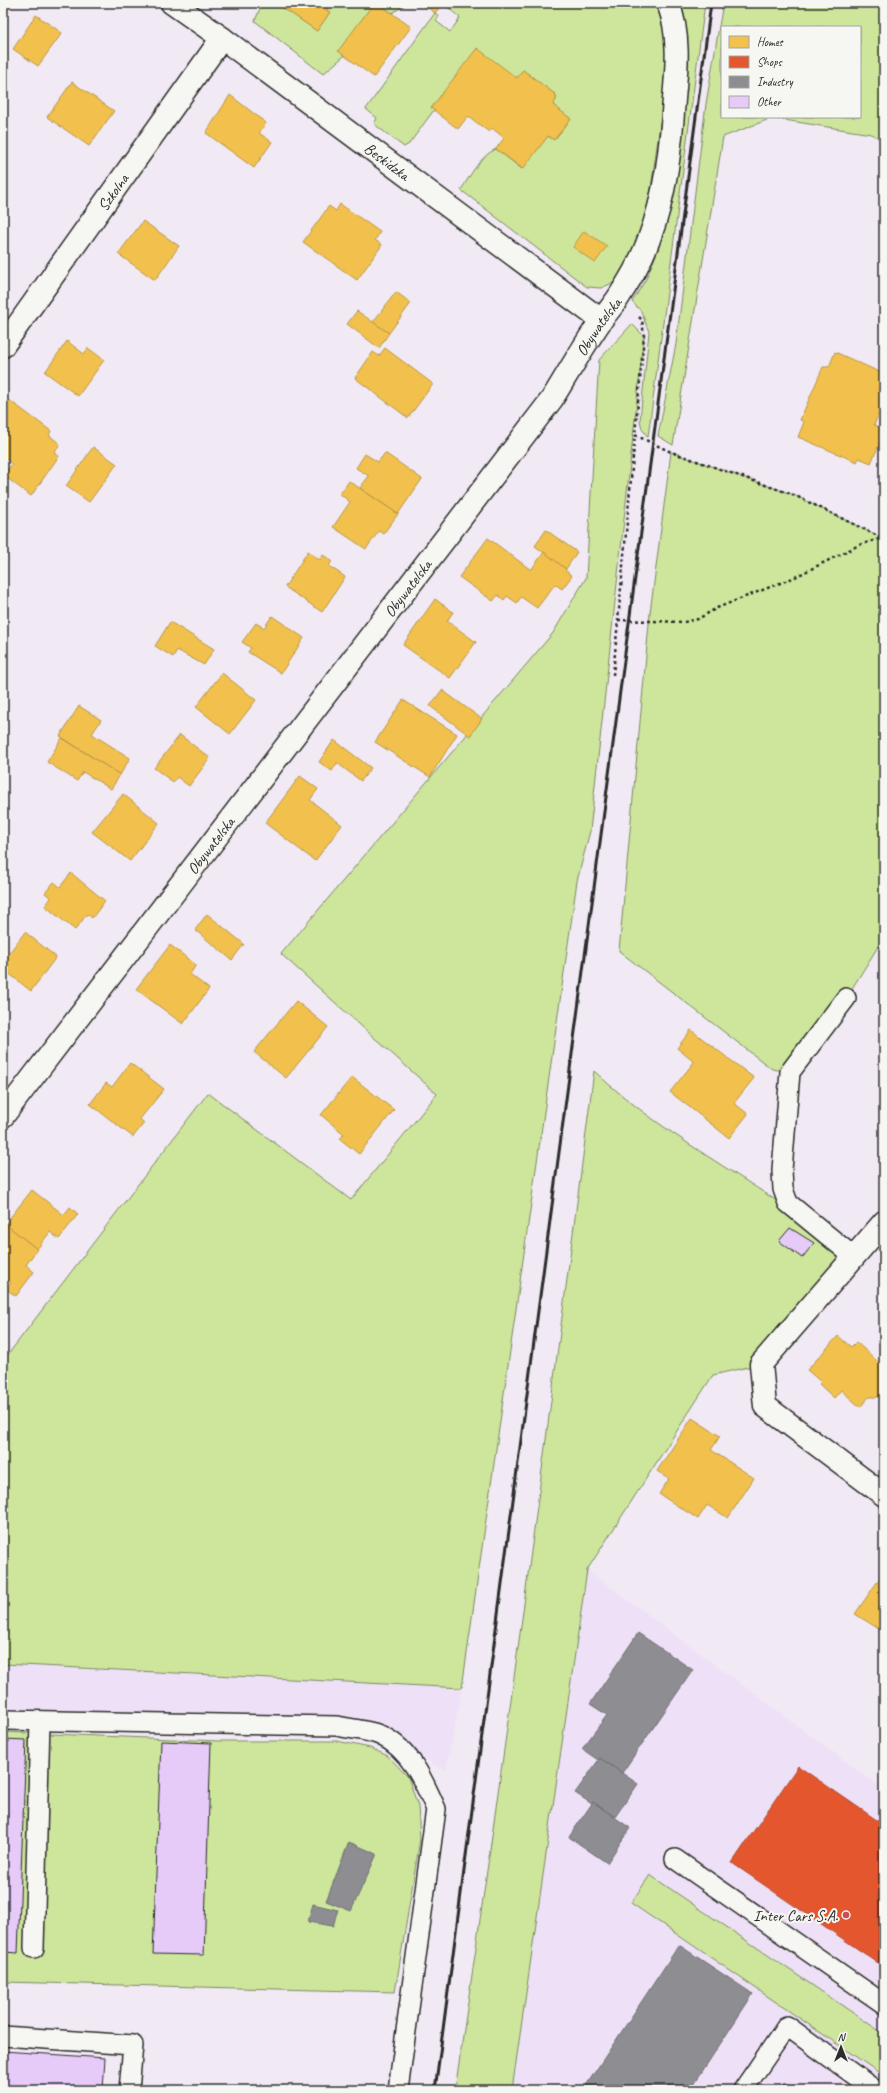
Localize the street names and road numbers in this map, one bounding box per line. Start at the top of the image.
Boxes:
street label: Beskidzka [360,138,414,186]
street label: Szkolna [93,169,134,215]
street label: Obywatelska [572,293,627,360]
street label: Obywatelska [380,555,437,621]
street label: Obywatelska [183,812,240,878]

